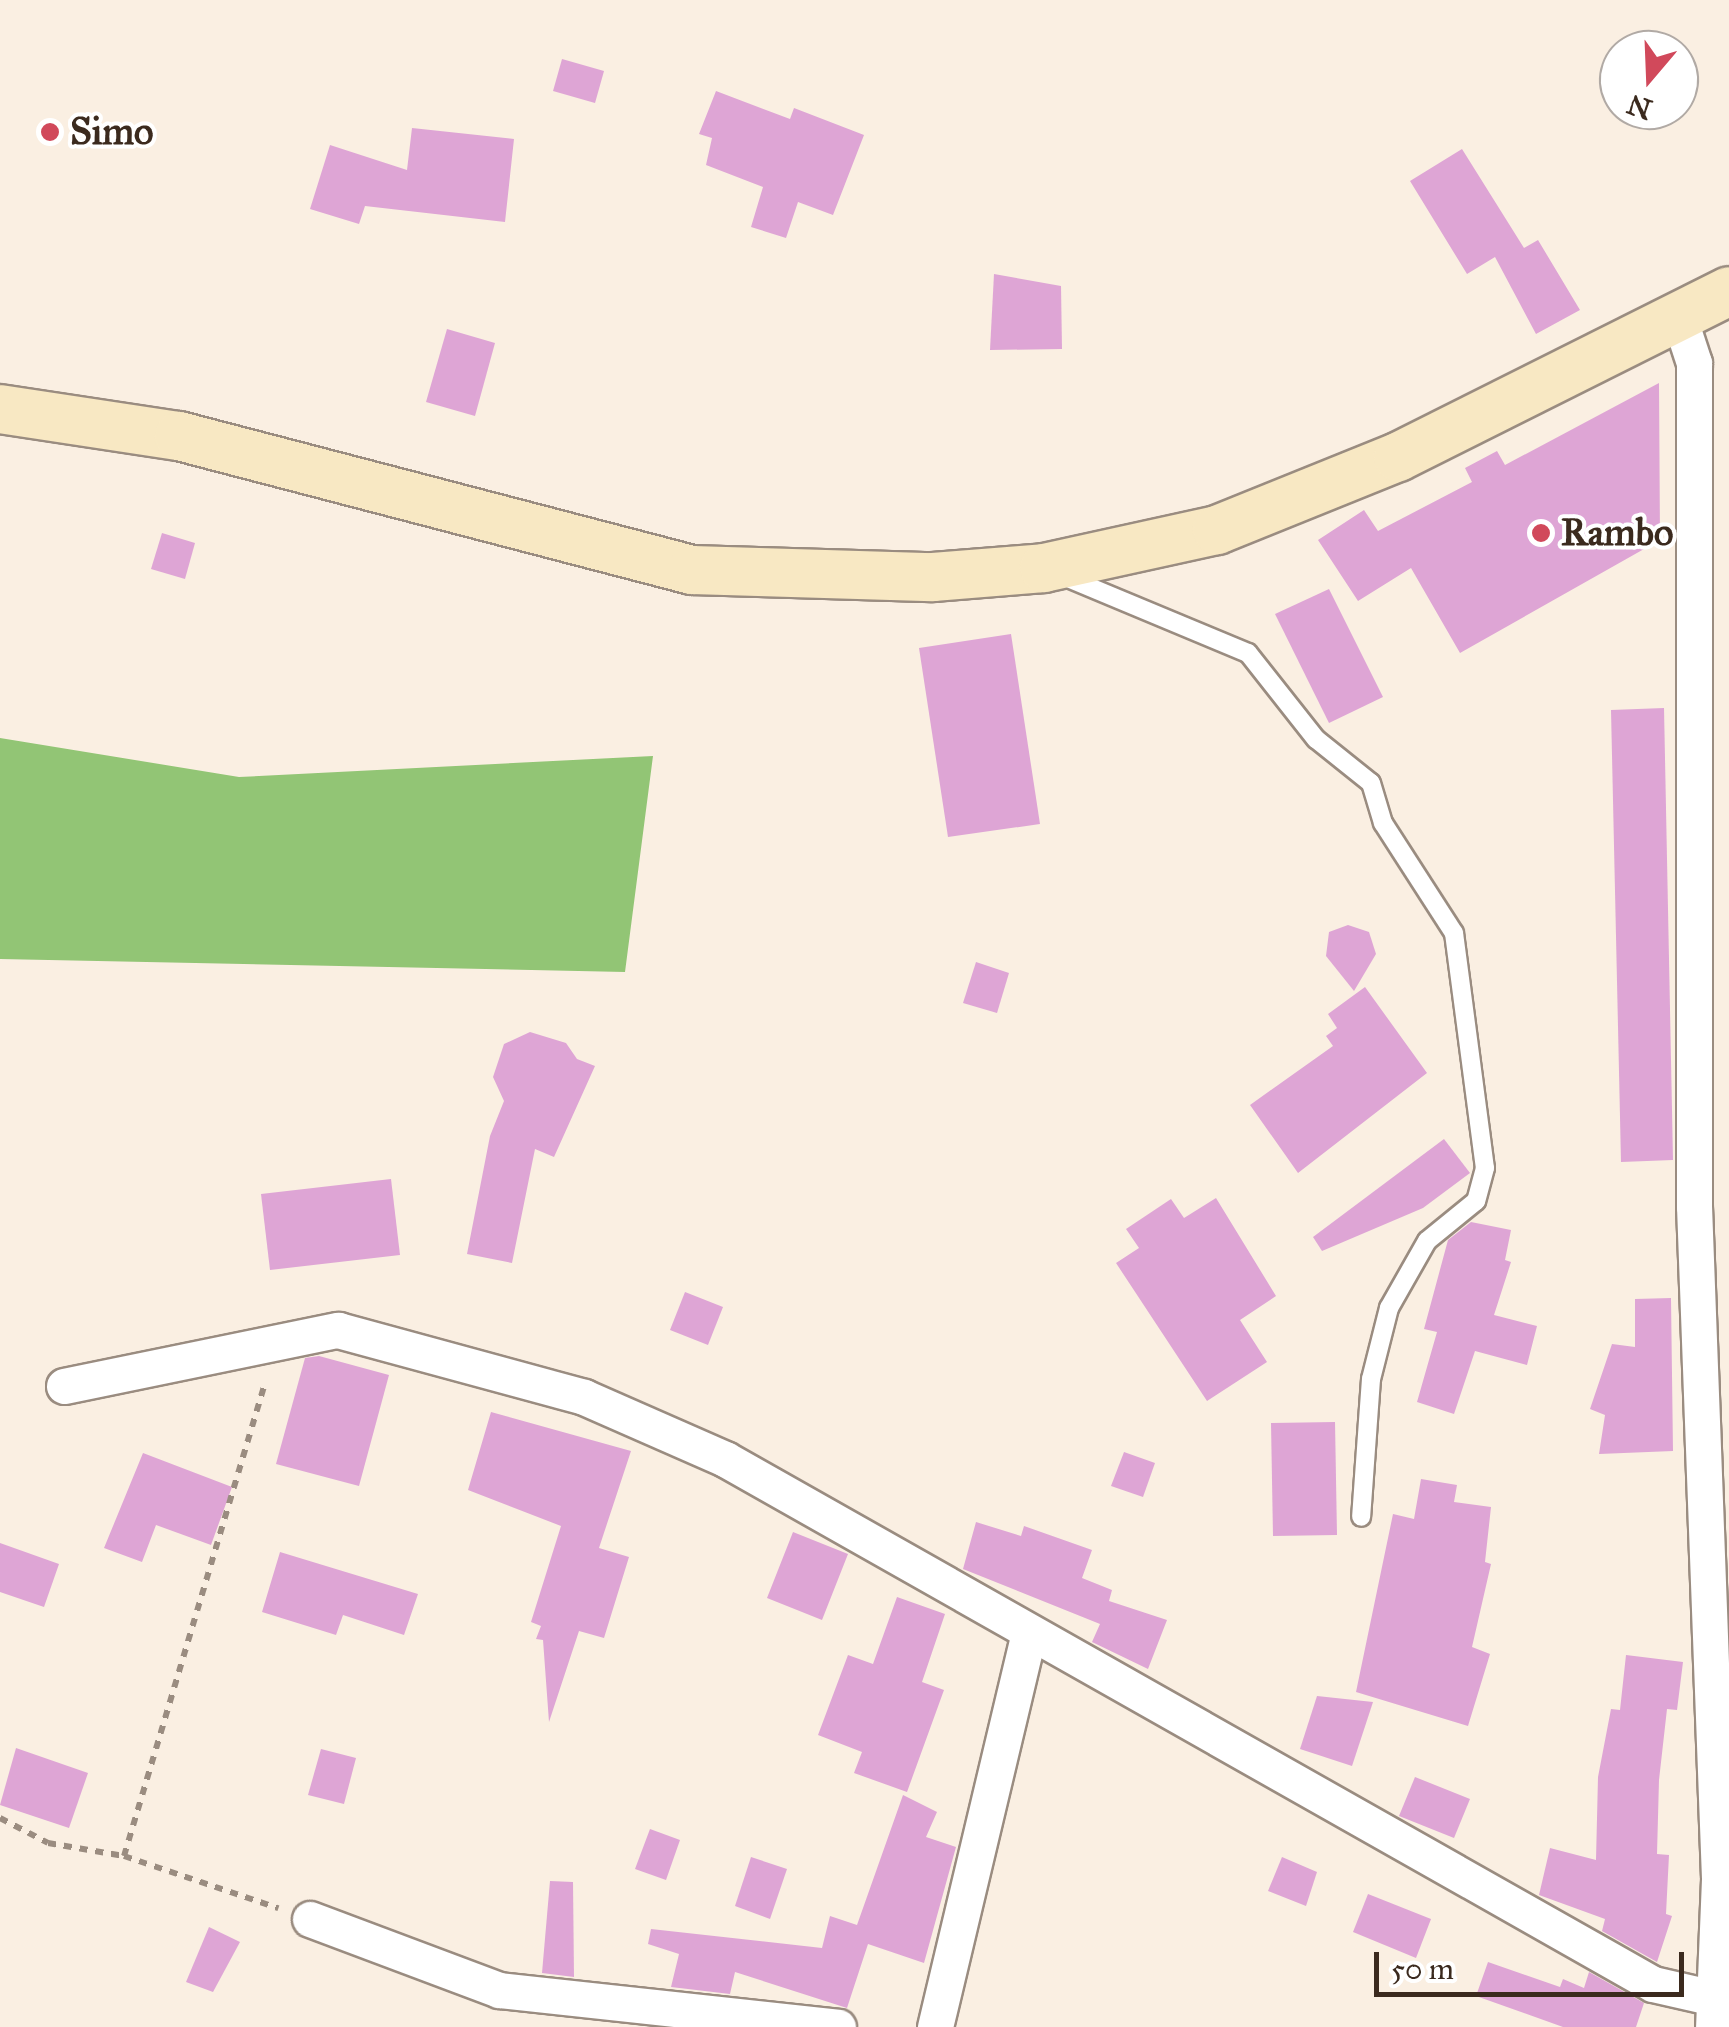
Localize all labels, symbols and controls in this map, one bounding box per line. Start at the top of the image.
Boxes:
north arrow [1599,30,1699,130]
text: N [1623,87,1657,127]
place label: Simo [70,109,154,155]
marker: Simo [39,121,61,143]
place label: Rambo [1561,510,1673,556]
marker: Rambo [1530,522,1552,544]
scale bar [1379,1932,1689,1994]
text: 50 m [1391,1951,1454,1987]

